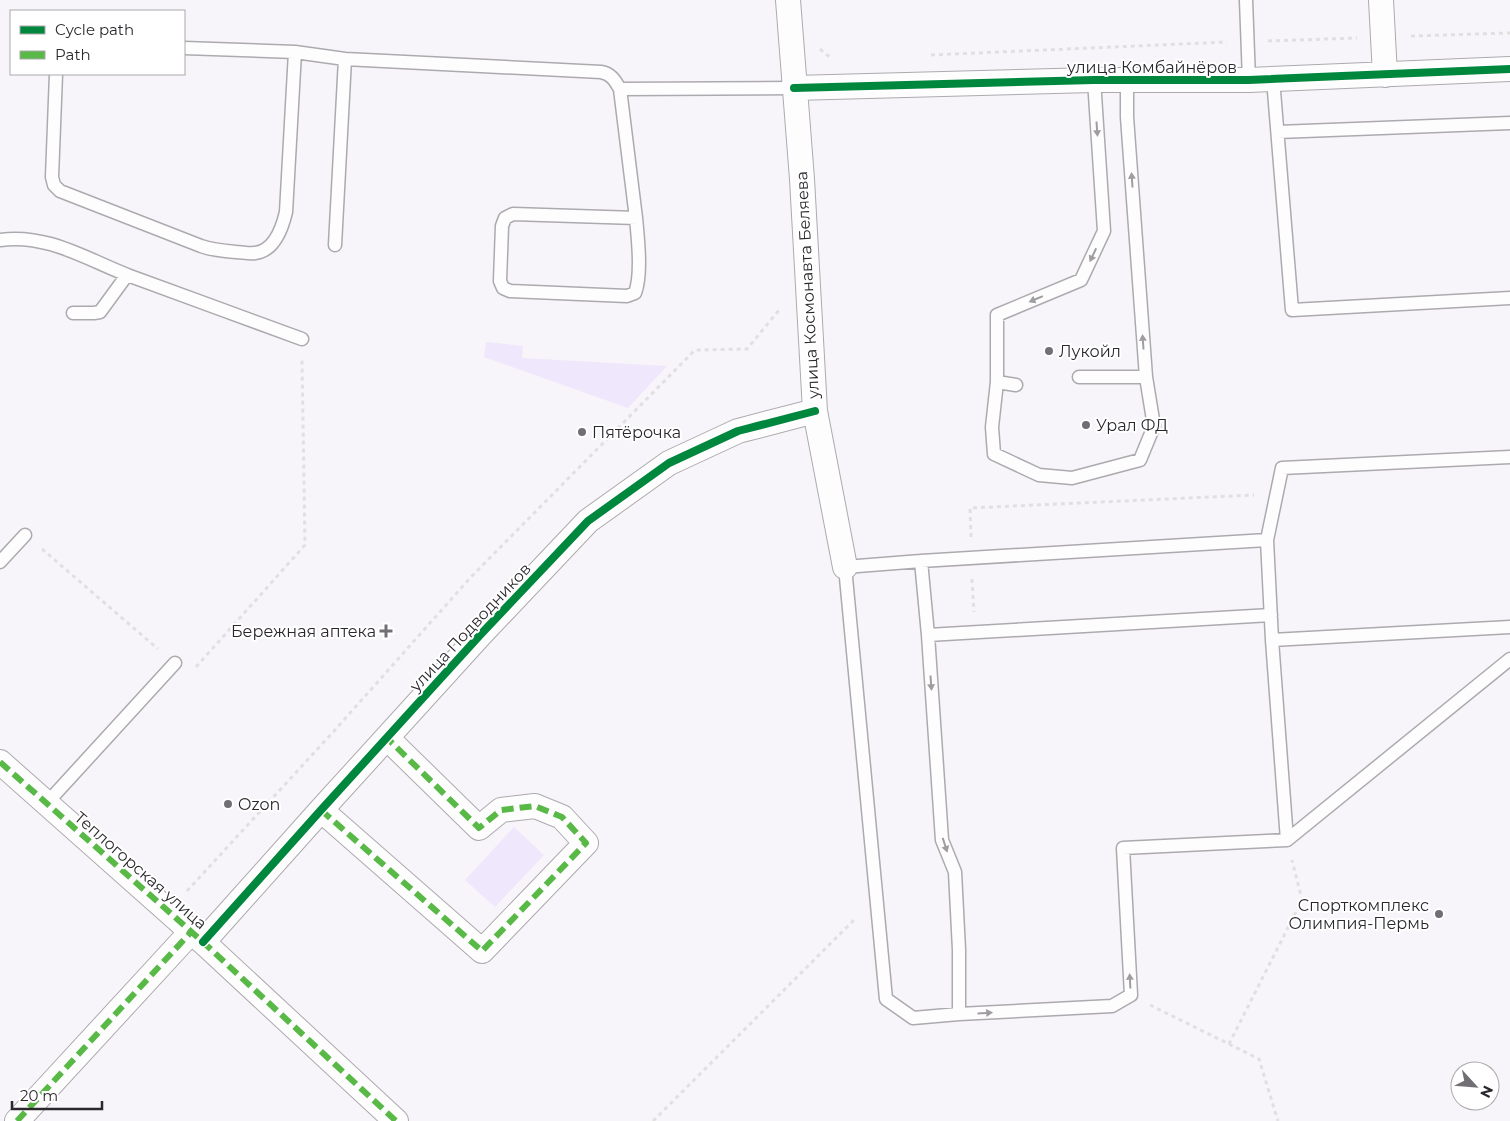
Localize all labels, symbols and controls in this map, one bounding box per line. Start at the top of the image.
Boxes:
legend [10,10,185,75]
text: Cycle path [55,20,134,39]
text: Path [55,45,91,64]
street label: улица Комбайнёров [1066,58,1237,77]
one-way arrow [1093,121,1101,137]
street label: улица Космонавта Беляева [792,171,823,400]
one-way arrow [1127,171,1135,187]
one-way arrow [1088,248,1096,262]
one-way arrow [1029,295,1043,303]
one-way arrow [1139,334,1147,350]
place label: Лукойл [1059,342,1121,361]
marker: Лукойл [1043,345,1055,357]
place label: Урал ФД [1096,416,1168,435]
marker: Урал ФД [1080,419,1092,431]
place label: Пятёрочка [592,423,681,442]
marker: Пятёрочка [576,426,588,438]
street label: улица Подводников [405,559,535,696]
place label: Бережная аптека [231,622,376,641]
marker: Бережная аптека [380,625,392,637]
one-way arrow [928,676,936,692]
place label: Ozon [238,795,280,814]
marker: Ozon [222,798,234,810]
street label: Теплогорская улица [71,808,211,933]
one-way arrow [941,838,949,853]
place label: Спорткомплекс Олимпия-Пермь [1289,896,1429,933]
marker: Спорткомплекс Олимпия-Пермь [1433,908,1445,920]
one-way arrow [1126,973,1134,989]
one-way arrow [978,1008,994,1016]
north arrow [1450,1061,1500,1111]
scale bar [12,1078,102,1110]
text: N [1476,1083,1497,1101]
text: 20 m [20,1086,58,1105]

